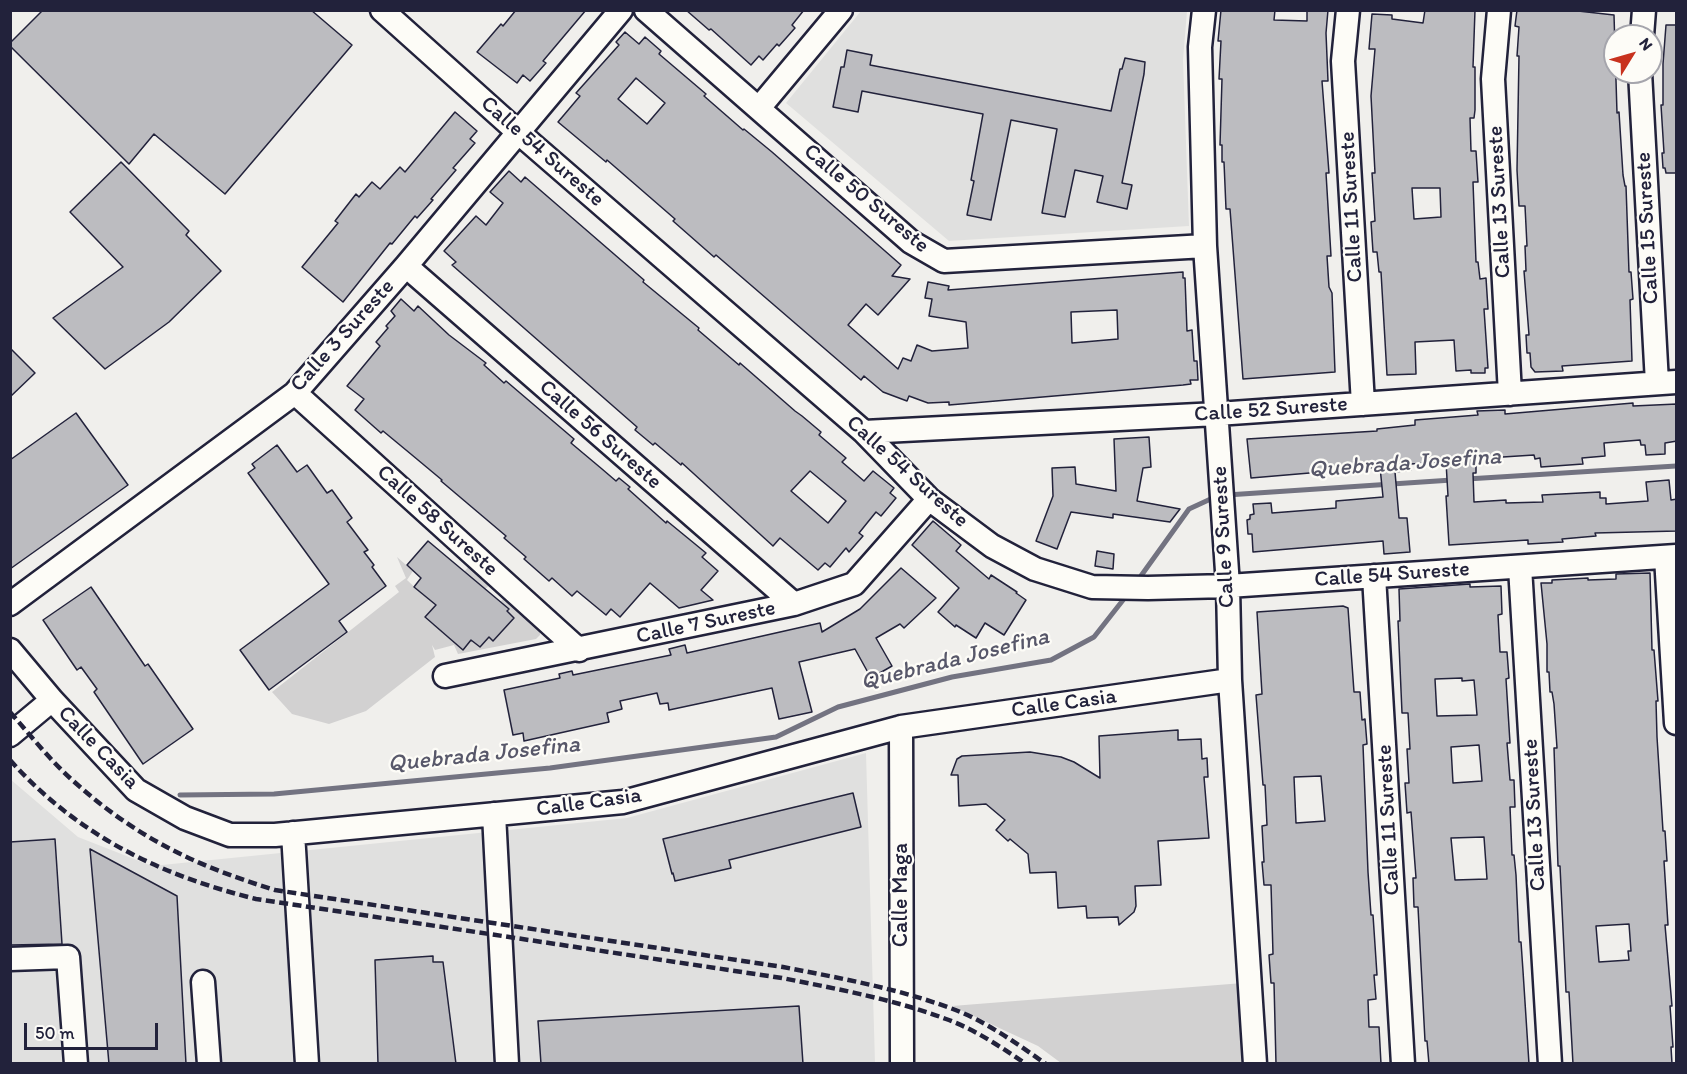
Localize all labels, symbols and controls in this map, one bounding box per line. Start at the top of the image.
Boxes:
north arrow [1603,24,1663,84]
text: N [1635,34,1657,54]
street label: Calle 54 Sureste [475,91,609,213]
street label: Calle 13 Sureste [1483,125,1517,279]
street label: Calle 11 Sureste [1335,131,1369,283]
street label: Calle 50 Sureste [798,139,934,259]
street label: Calle 15 Sureste [1631,151,1665,305]
street label: Calle 3 Sureste [285,274,401,398]
street label: Calle 56 Sureste [533,375,667,495]
street label: Calle 52 Sureste [1193,391,1349,429]
street label: Calle 54 Sureste [840,410,974,534]
water label: Quebrada Josefina [1308,443,1502,485]
street label: Calle 58 Sureste [371,460,503,582]
street label: Calle 9 Sureste [1207,465,1241,609]
street label: Calle 54 Sureste [1313,556,1471,594]
street label: Calle 7 Sureste [634,595,778,651]
water label: Quebrada Josefina [858,623,1052,697]
street label: Calle Casia [1010,684,1118,724]
street label: Calle Casia [52,701,144,795]
water label: Quebrada Josefina [386,731,582,779]
street label: Calle 13 Sureste [1518,738,1552,892]
street label: Calle 11 Sureste [1372,744,1406,896]
street label: Calle Casia [535,783,643,823]
street label: Calle Maga [888,843,914,947]
scale bar [27,1011,160,1049]
text: 50 m [35,1022,75,1044]

